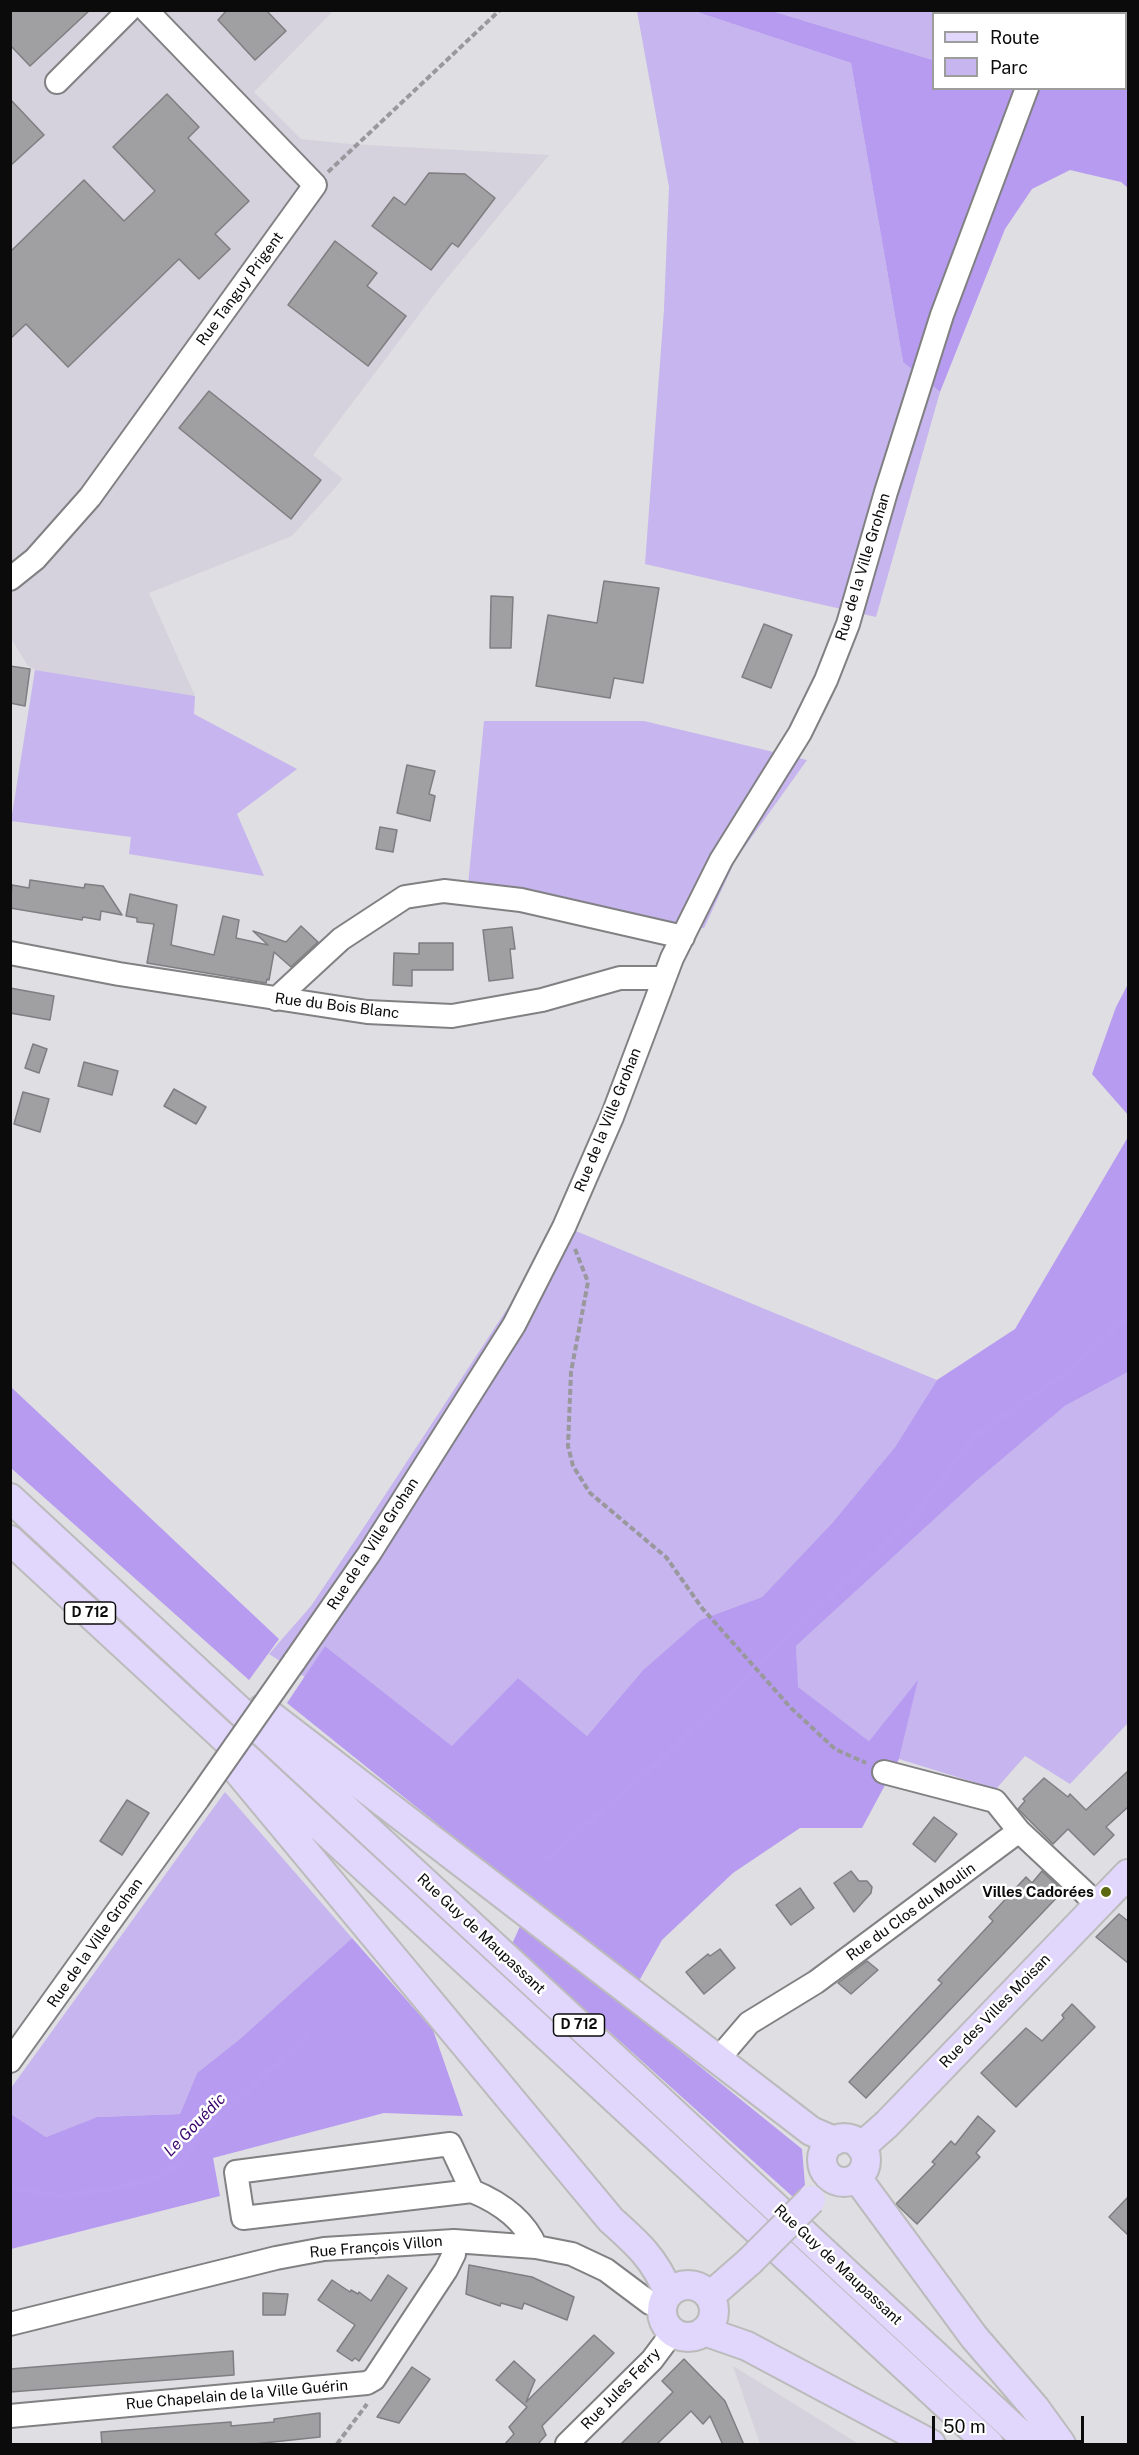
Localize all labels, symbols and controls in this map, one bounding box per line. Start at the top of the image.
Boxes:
legend [932,12,1127,90]
text: Route [990,27,1039,48]
text: Parc [990,57,1028,78]
street label: Rue Tanguy Prigent [193,229,287,349]
street label: Rue de la Ville Grohan [832,491,894,643]
street label: Rue du Bois Blanc [274,989,400,1023]
street label: Rue de la Ville Grohan [571,1045,645,1195]
street label: Rue de la Ville Grohan [324,1475,422,1613]
road number: D 712 [64,1602,116,1624]
street label: Rue du Clos du Moulin [843,1859,979,1965]
street label: Rue Guy de Maupassant [413,1870,549,1998]
street label: Rue de la Ville Grohan [44,1875,146,2011]
place label: Villes Cadorées [982,1883,1094,1901]
marker: Villes Cadorées [1099,1885,1113,1899]
street label: Rue des Villes Moisan [936,1950,1054,2072]
road number: D 712 [554,2014,604,2036]
water label: Le Gouédic [160,2089,230,2161]
street label: Rue Guy de Maupassant [770,2201,906,2329]
street label: Rue François Villon [309,2232,443,2262]
street label: Rue Jules Ferry [578,2344,664,2434]
street label: Rue Chapelain de la Ville Guérin [125,2376,349,2414]
scale bar [935,2404,1086,2442]
text: 50 m [943,2416,986,2437]

